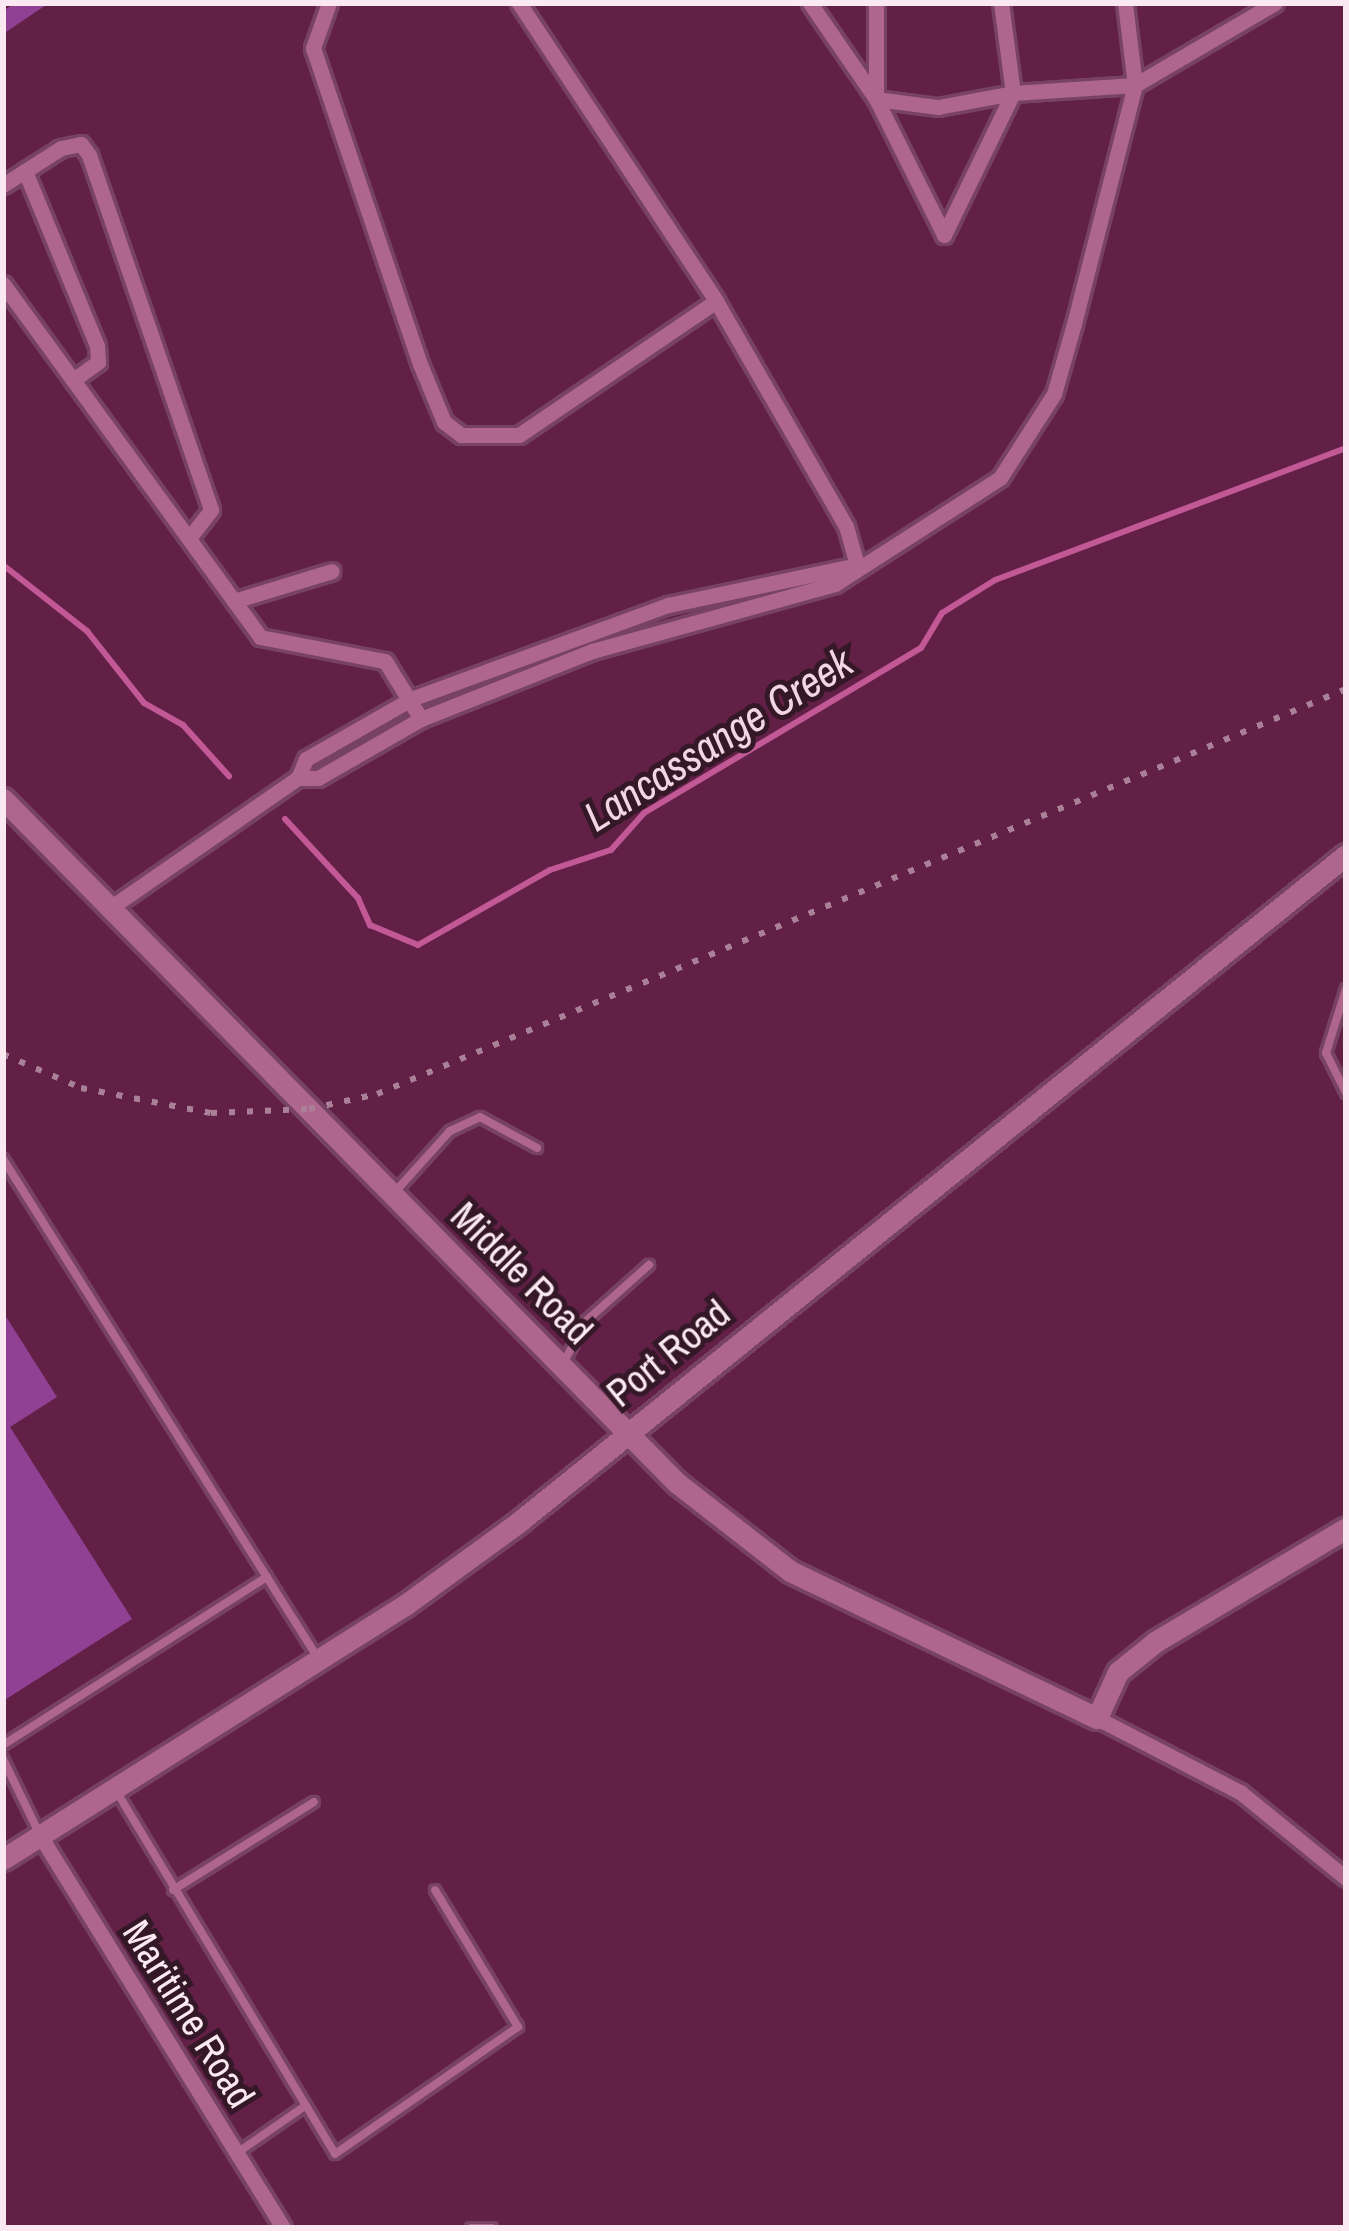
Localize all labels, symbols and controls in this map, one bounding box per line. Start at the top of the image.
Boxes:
water label: Lancassange Creek [575,636,861,842]
street label: Middle Road [441,1192,603,1354]
street label: Port Road [597,1290,739,1416]
street label: Maritime Road [113,1912,265,2116]

